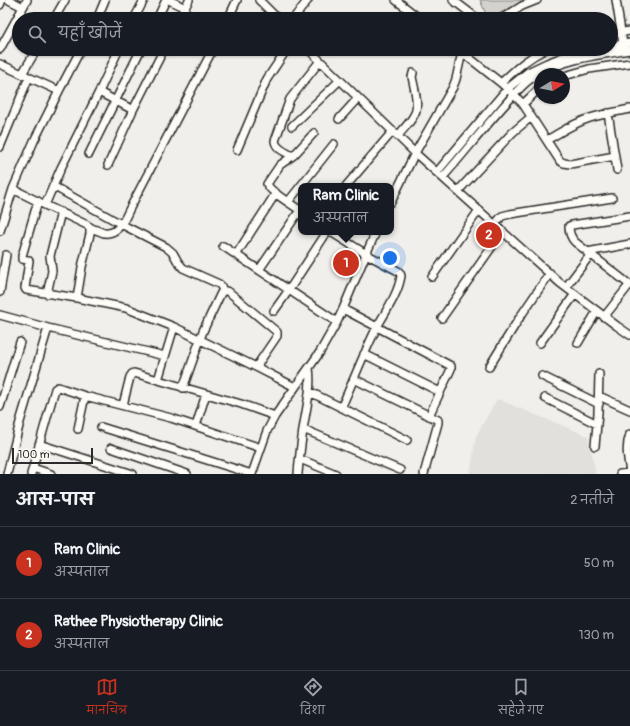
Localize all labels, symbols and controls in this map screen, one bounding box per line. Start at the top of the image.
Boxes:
search box [12,12,618,56]
icon: search [26,23,48,45]
text: यहाँ खोजें [58,24,122,43]
north arrow [534,68,570,104]
popup [298,183,394,235]
text: Ram Clinic [313,186,379,205]
text: अस्पताल [313,210,368,226]
pin: 2 [476,220,502,250]
pin: 1 [333,248,359,278]
your location [380,248,400,268]
scale bar [12,446,93,465]
text: 100 m [18,448,49,461]
text: आस-पास [16,489,94,510]
text: 2 नतीजे [570,492,614,508]
text: Ram Clinic [54,540,120,559]
text: 1 [26,555,32,571]
text: 50 m [584,555,614,571]
text: अस्पताल [54,564,109,580]
text: Rathee Physiotherapy Clinic [54,612,223,631]
text: 2 [25,627,33,643]
text: 130 m [578,627,614,643]
text: अस्पताल [54,636,109,652]
tab: मानचित्र [87,676,127,722]
tab: दिशा [300,676,325,722]
tab: सहेजे गए [498,676,543,722]

